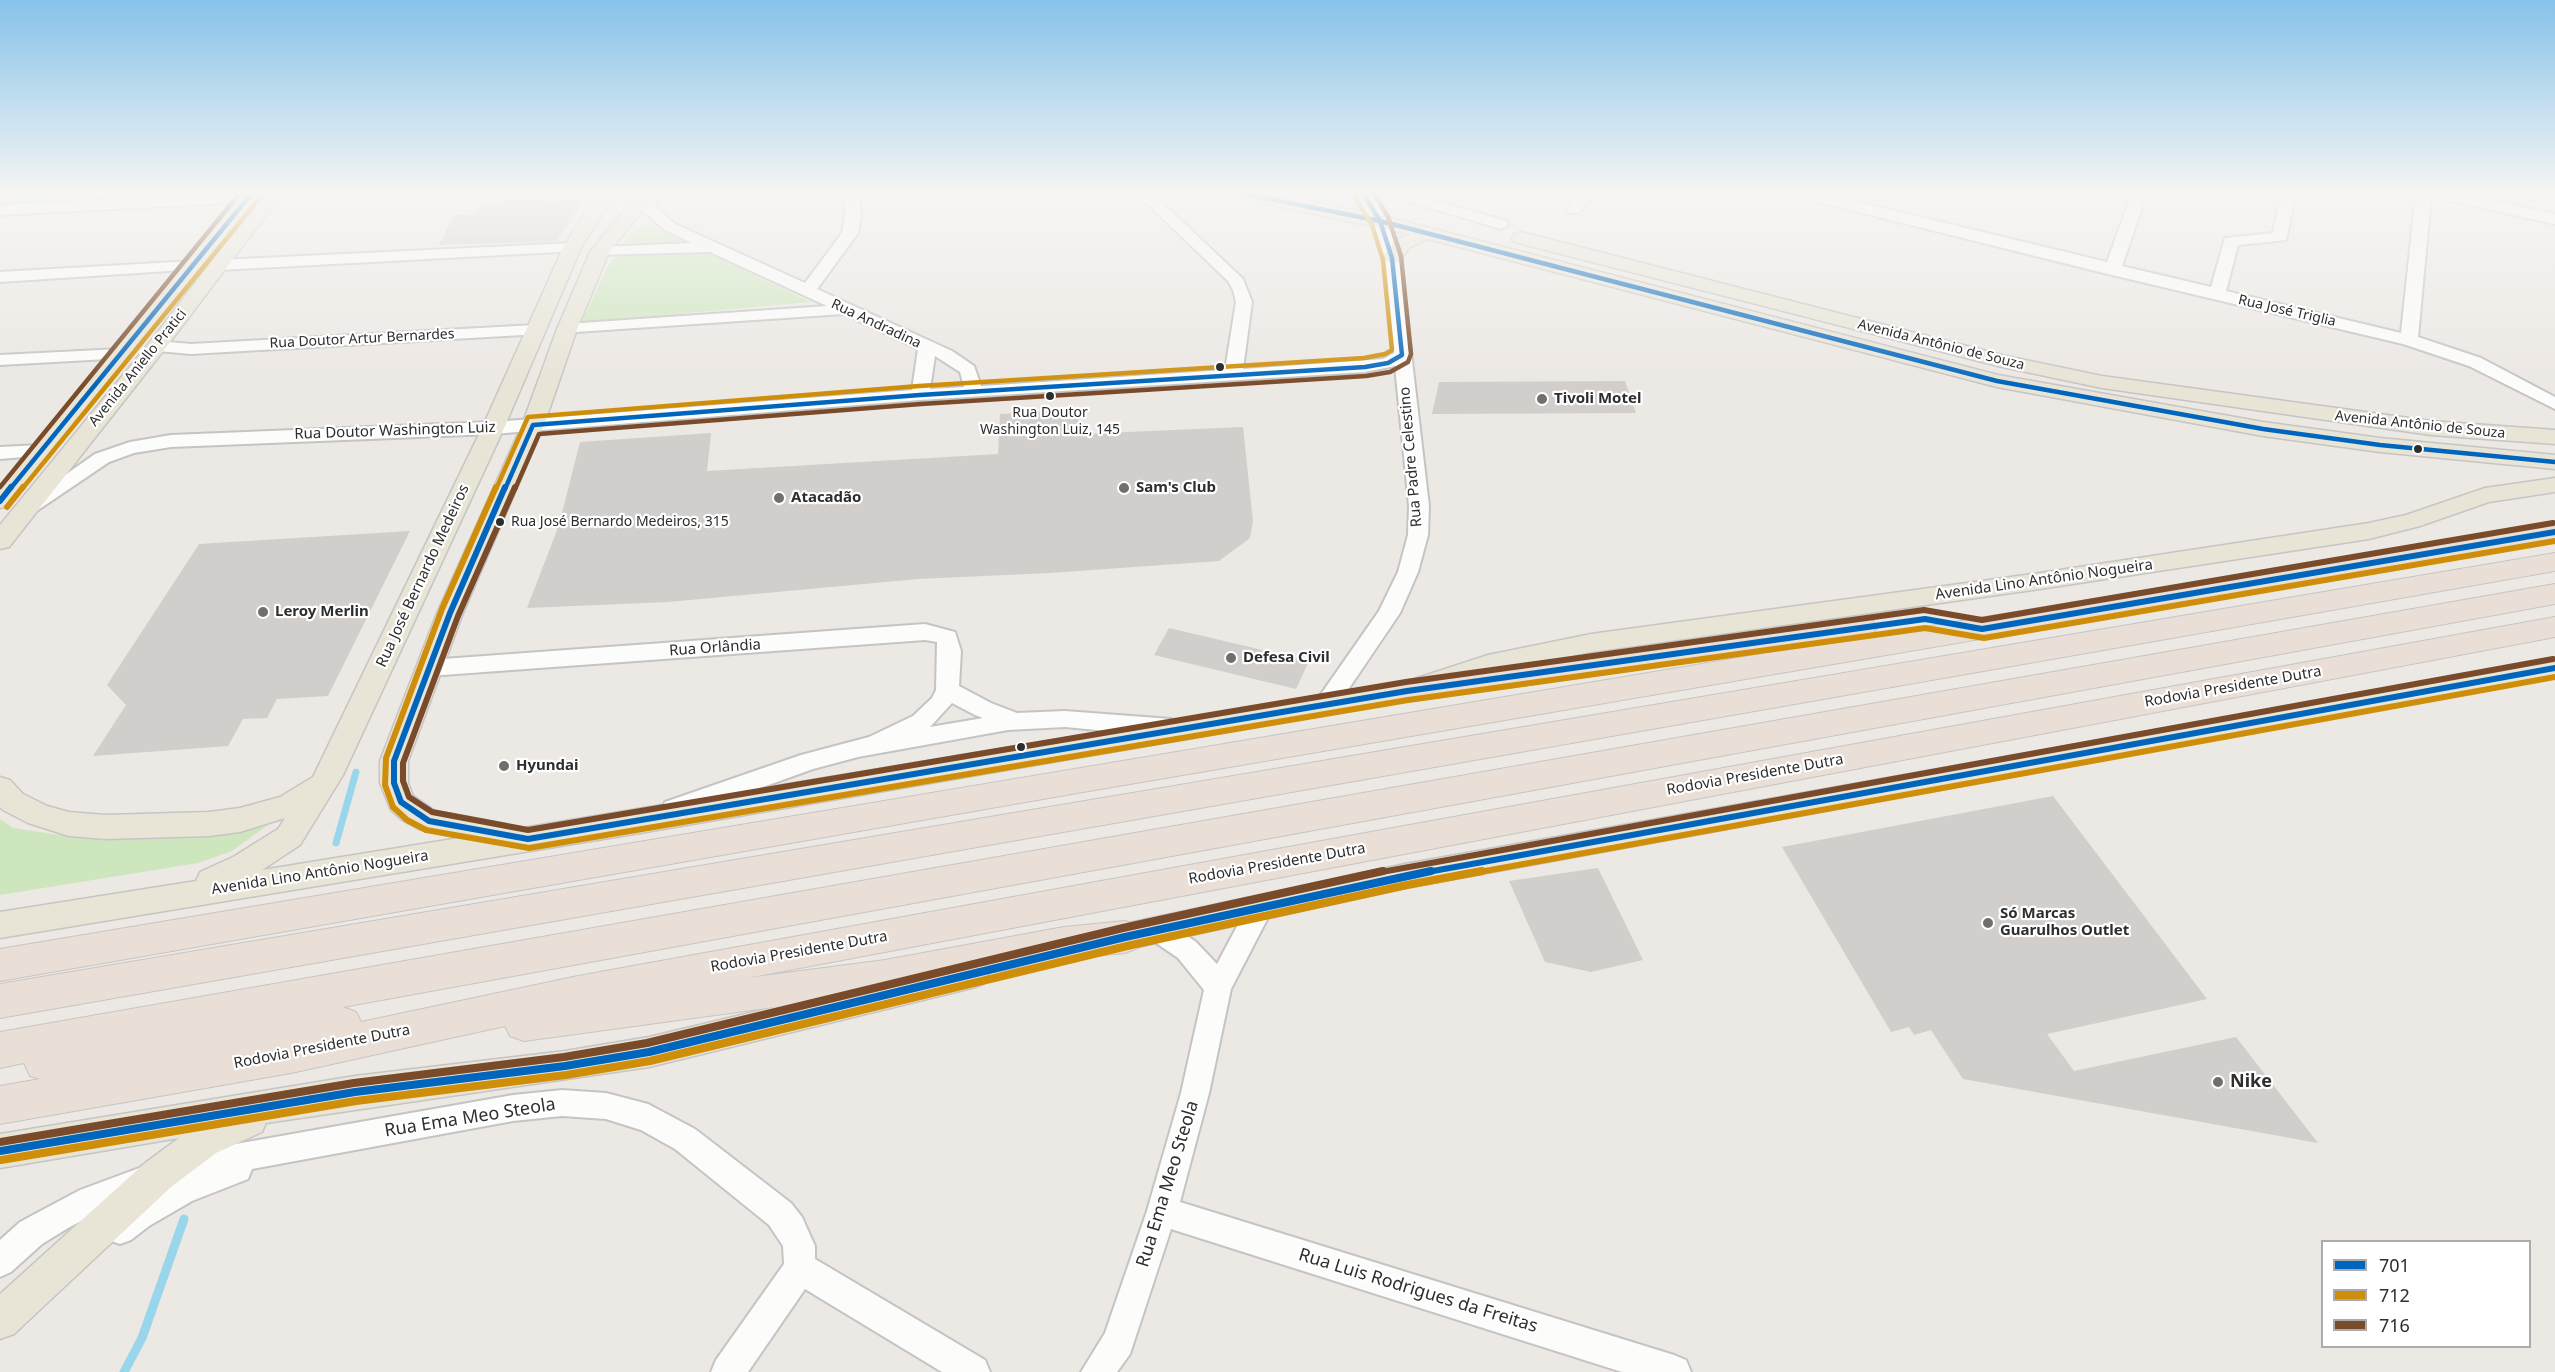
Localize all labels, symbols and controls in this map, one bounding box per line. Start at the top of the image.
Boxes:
street label: Rua José Triglia [2237,292,2337,330]
street label: Rua Andradina [828,296,924,352]
street label: Avenida Aniello Pratici [86,306,190,430]
street label: Avenida Antônio de Souza [1856,316,2026,374]
street label: Rua Doutor Artur Bernardes [269,326,455,352]
unlabelled marker [1214,361,1226,373]
street label: Rua Padre Celestino [1396,386,1426,528]
marker: Rua Doutor Washington Luiz, 145 [1044,390,1056,402]
place label: Tivoli Motel [1554,390,1641,408]
marker: Tivoli Motel [1535,392,1549,406]
place label: Rua Doutor Washington Luiz, 145 [980,405,1120,437]
street label: Avenida Antônio de Souza [2334,408,2506,442]
street label: Rua Doutor Washington Luiz [294,418,496,444]
unlabelled marker [2412,443,2424,455]
place label: Sam's Club [1136,479,1216,497]
marker: Sam's Club [1117,481,1131,495]
street label: Rua José Bernardo Medeiros [373,482,473,670]
place label: Atacadão [791,489,861,507]
marker: Atacadão [772,491,786,505]
place label: Rua José Bernardo Medeiros, 315 [511,514,729,530]
marker: Rua José Bernardo Medeiros, 315 [494,516,506,528]
street label: Avenida Lino Antônio Nogueira [1934,556,2154,604]
place label: Leroy Merlin [275,603,369,621]
marker: Leroy Merlin [256,605,270,619]
street label: Rua Orlândia [669,636,761,660]
place label: Defesa Civil [1243,649,1330,667]
marker: Defesa Civil [1224,651,1238,665]
street label: Rodovia Presidente Dutra [2143,663,2323,711]
unlabelled marker [1015,741,1027,753]
street label: Rodovia Presidente Dutra [1665,751,1845,799]
place label: Hyundai [516,757,578,775]
marker: Hyundai [497,759,511,773]
street label: Rodovia Presidente Dutra [1187,840,1367,888]
street label: Avenida Lino Antônio Nogueira [210,847,430,899]
place label: Só Marcas Guarulhos Outlet [2000,905,2129,940]
marker: Só Marcas Guarulhos Outlet [1981,916,1995,930]
street label: Rodovia Presidente Dutra [709,928,889,976]
street label: Rodovia Presidente Dutra [232,1021,412,1073]
place label: Nike [2230,1071,2272,1093]
marker: Nike [2211,1075,2225,1089]
street label: Rua Ema Meo Steola [383,1094,557,1142]
street label: Rua Ema Meo Steola [1132,1098,1204,1270]
legend [2321,1240,2531,1348]
street label: Rua Luis Rodrigues da Freitas [1296,1244,1540,1338]
text: 701 [2379,1253,2410,1277]
text: 712 [2379,1283,2410,1307]
text: 716 [2379,1313,2410,1337]

